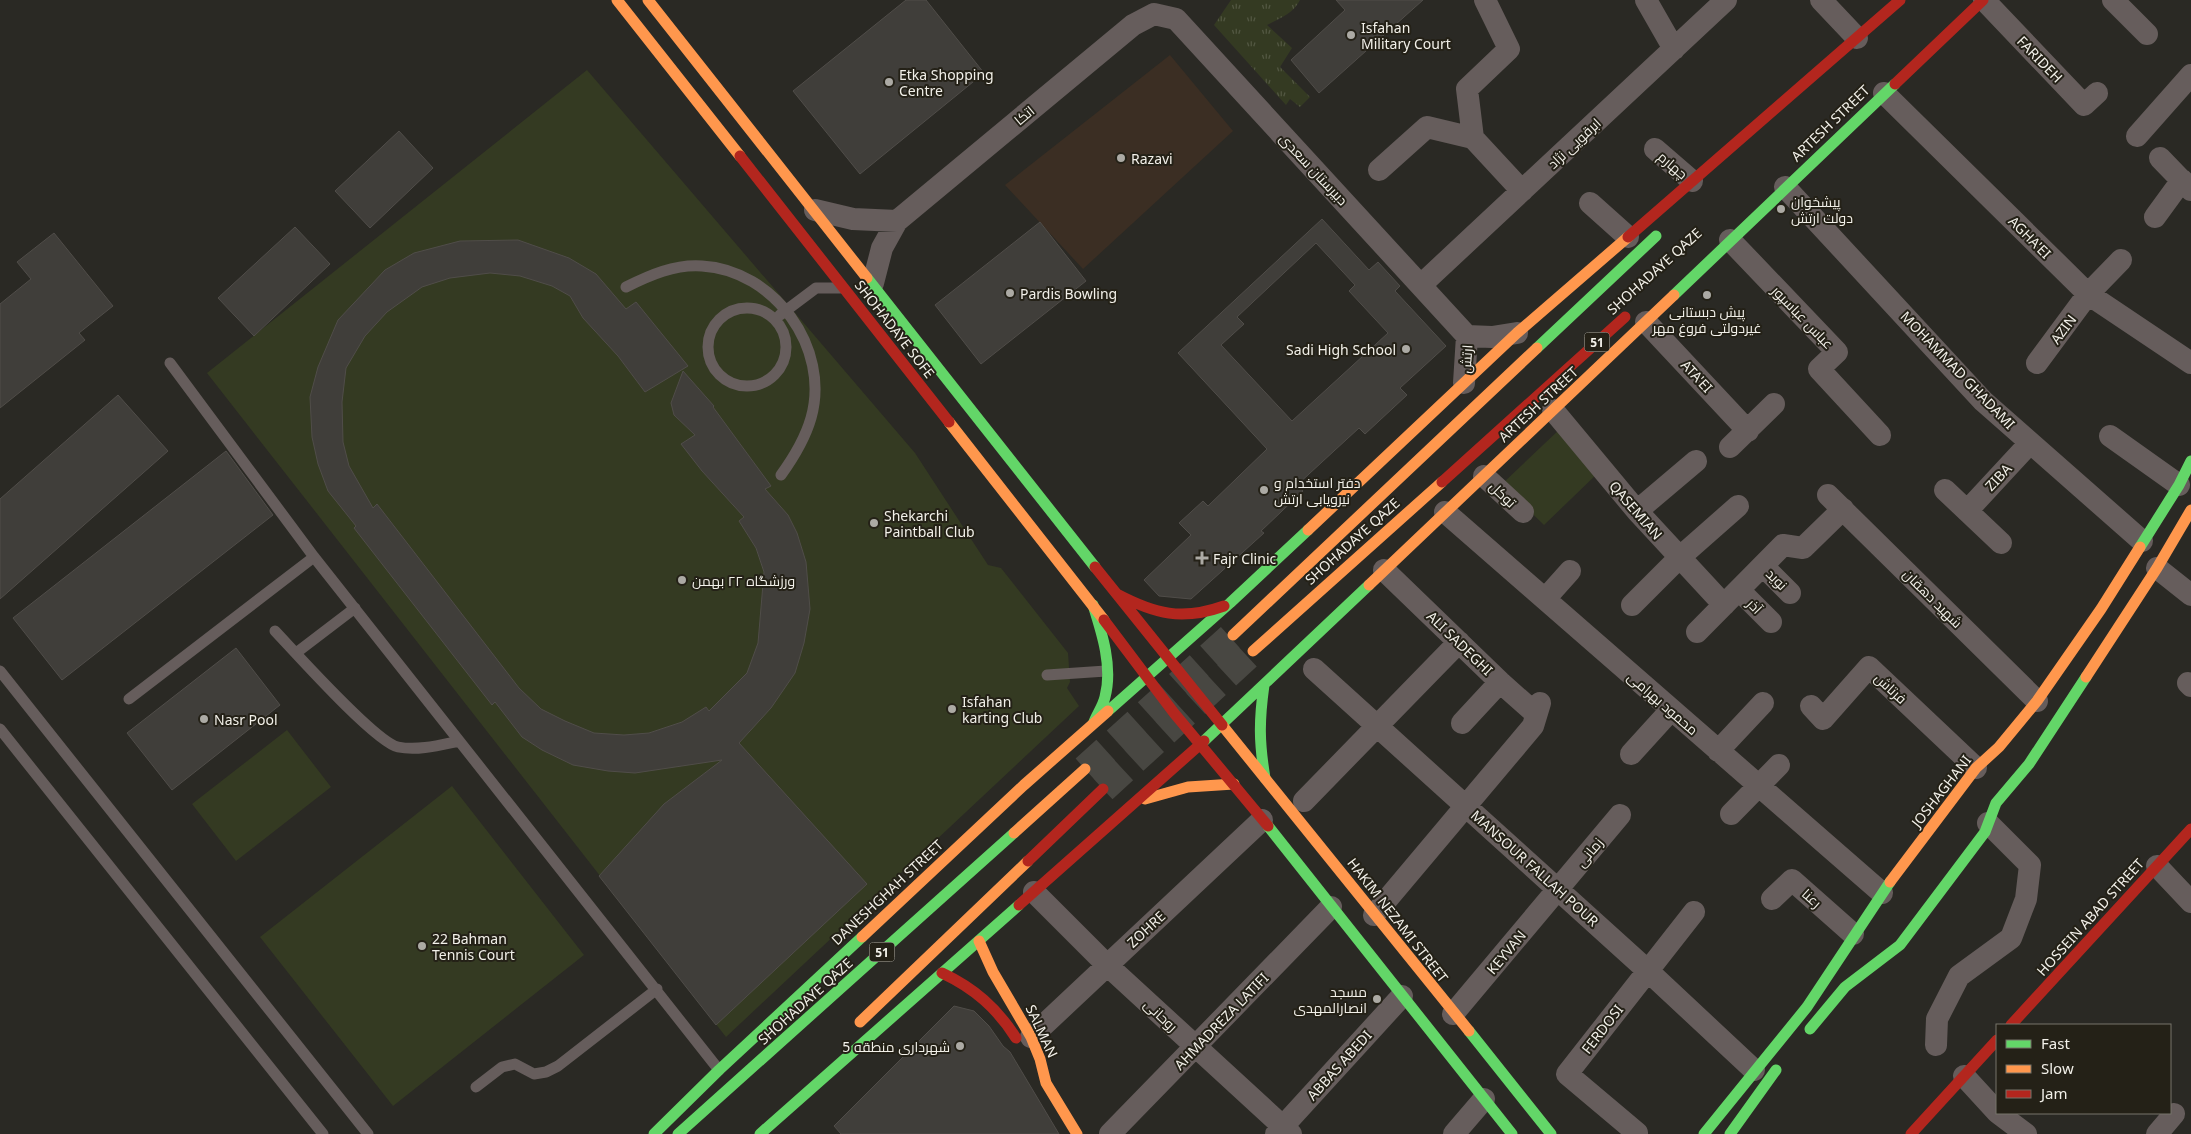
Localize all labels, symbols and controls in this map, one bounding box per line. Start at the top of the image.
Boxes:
place label: Isfahan Military Court [1361,18,1451,53]
marker: Isfahan Military Court [1345,29,1357,41]
street label: FARIDEH [2013,32,2067,86]
place label: Etka Shopping Centre [899,65,994,100]
marker: Etka Shopping Centre [883,76,895,88]
street label: ARTESH STREET [1787,80,1874,165]
street label: اتکا [1010,101,1038,129]
street label: ابرقویی نژاد [1543,113,1605,173]
street label: دبیرستان سعدی [1276,129,1352,209]
street label: چهارم [1653,147,1692,184]
place label: Razavi [1131,149,1173,168]
marker: Razavi [1115,152,1127,164]
place label: پیشخوان دولت ارتش [1791,192,1853,227]
marker: پیشخوان دولت ارتش [1775,203,1787,215]
street label: AGHA'EI [2005,212,2056,263]
street label: SHOHADAYE QAZE [1603,223,1705,319]
street label: SHOHADAYE SOFE [851,276,939,382]
street label: عباس عباسپور [1767,280,1838,353]
place label: Pardis Bowling [1020,284,1117,303]
marker: Pardis Bowling [1004,287,1016,299]
marker: پیش دبستانی غیردولتی فروغ مهر [1701,289,1713,301]
place label: پیش دبستانی غیردولتی فروغ مهر [1651,302,1762,337]
street label: MOHAMMAD GHADAMI [1897,307,2020,433]
street label: AZIN [2046,310,2080,348]
road number: 51 [1584,332,1610,352]
place label: Sadi High School [1286,340,1396,359]
marker: Sadi High School [1400,343,1412,355]
street label: ارتش [1456,344,1476,374]
street label: ATA'EI [1677,355,1717,397]
street label: ARTESH STREET [1494,362,1582,446]
street label: ZIBA [1981,459,2015,495]
place label: دفتر استخدام و نیرویابی ارتش [1274,473,1360,508]
street label: توکل [1485,477,1521,512]
street label: QASEMIAN [1605,477,1667,543]
marker: دفتر استخدام و نیرویابی ارتش [1258,484,1270,496]
street label: SHOHADAYE QAZE [1301,493,1403,589]
place label: Shekarchi Paintball Club [884,506,975,541]
marker: Shekarchi Paintball Club [868,517,880,529]
place label: Fajr Clinic [1213,549,1276,568]
marker: Fajr Clinic [1195,551,1209,565]
street label: نوید [1762,564,1792,594]
street label: شهید دهقان [1899,564,1967,632]
place label: ورزشگاه ۲۲ بهمن [692,571,795,590]
marker: ورزشگاه ۲۲ بهمن [676,574,688,586]
street label: آذر [1743,594,1767,618]
street label: ALI SADEGHI [1423,607,1497,679]
street label: محمود بهرامی [1624,667,1702,739]
street label: فرتاش [1871,668,1911,708]
place label: Isfahan karting Club [962,692,1042,727]
marker: Isfahan karting Club [946,703,958,715]
place label: Nasr Pool [214,710,278,729]
marker: Nasr Pool [198,713,210,725]
street label: JOSHAGHANI [1906,751,1975,832]
street label: MANSOUR FALLAH POUR [1467,806,1603,931]
street label: زمانی [1571,833,1607,871]
street label: DANESHGHAH STREET [827,835,947,949]
street label: HAKIM NEZAMI STREET [1343,854,1453,986]
street label: HOSSEIN ABAD STREET [2032,854,2148,980]
street label: رعنا [1798,884,1826,912]
street label: ZOHRE [1123,906,1169,952]
street label: KEYVAN [1482,926,1530,978]
place label: 22 Bahman Tennis Court [432,929,515,964]
marker: 22 Bahman Tennis Court [416,940,428,952]
road number: 51 [870,942,894,962]
street label: SHOHADAYE QAZE [754,953,856,1049]
street label: AHMADREZA LATIFI [1170,968,1273,1074]
place label: مسجد انصارالمهدی [1293,982,1367,1017]
marker: مسجد انصارالمهدی [1371,993,1383,1005]
street label: روحانی [1140,995,1182,1035]
street label: FERDOSI [1577,1000,1627,1057]
street label: SALMAN [1022,1001,1062,1061]
legend [1996,1024,2171,1114]
street label: ABBAS ABEDI [1302,1026,1376,1104]
text: Fast [2041,1033,2070,1053]
place label: شهرداری منطقه 5 [842,1037,950,1056]
marker: شهرداری منطقه 5 [954,1040,966,1052]
text: Slow [2041,1058,2074,1078]
text: Jam [2039,1083,2068,1103]

